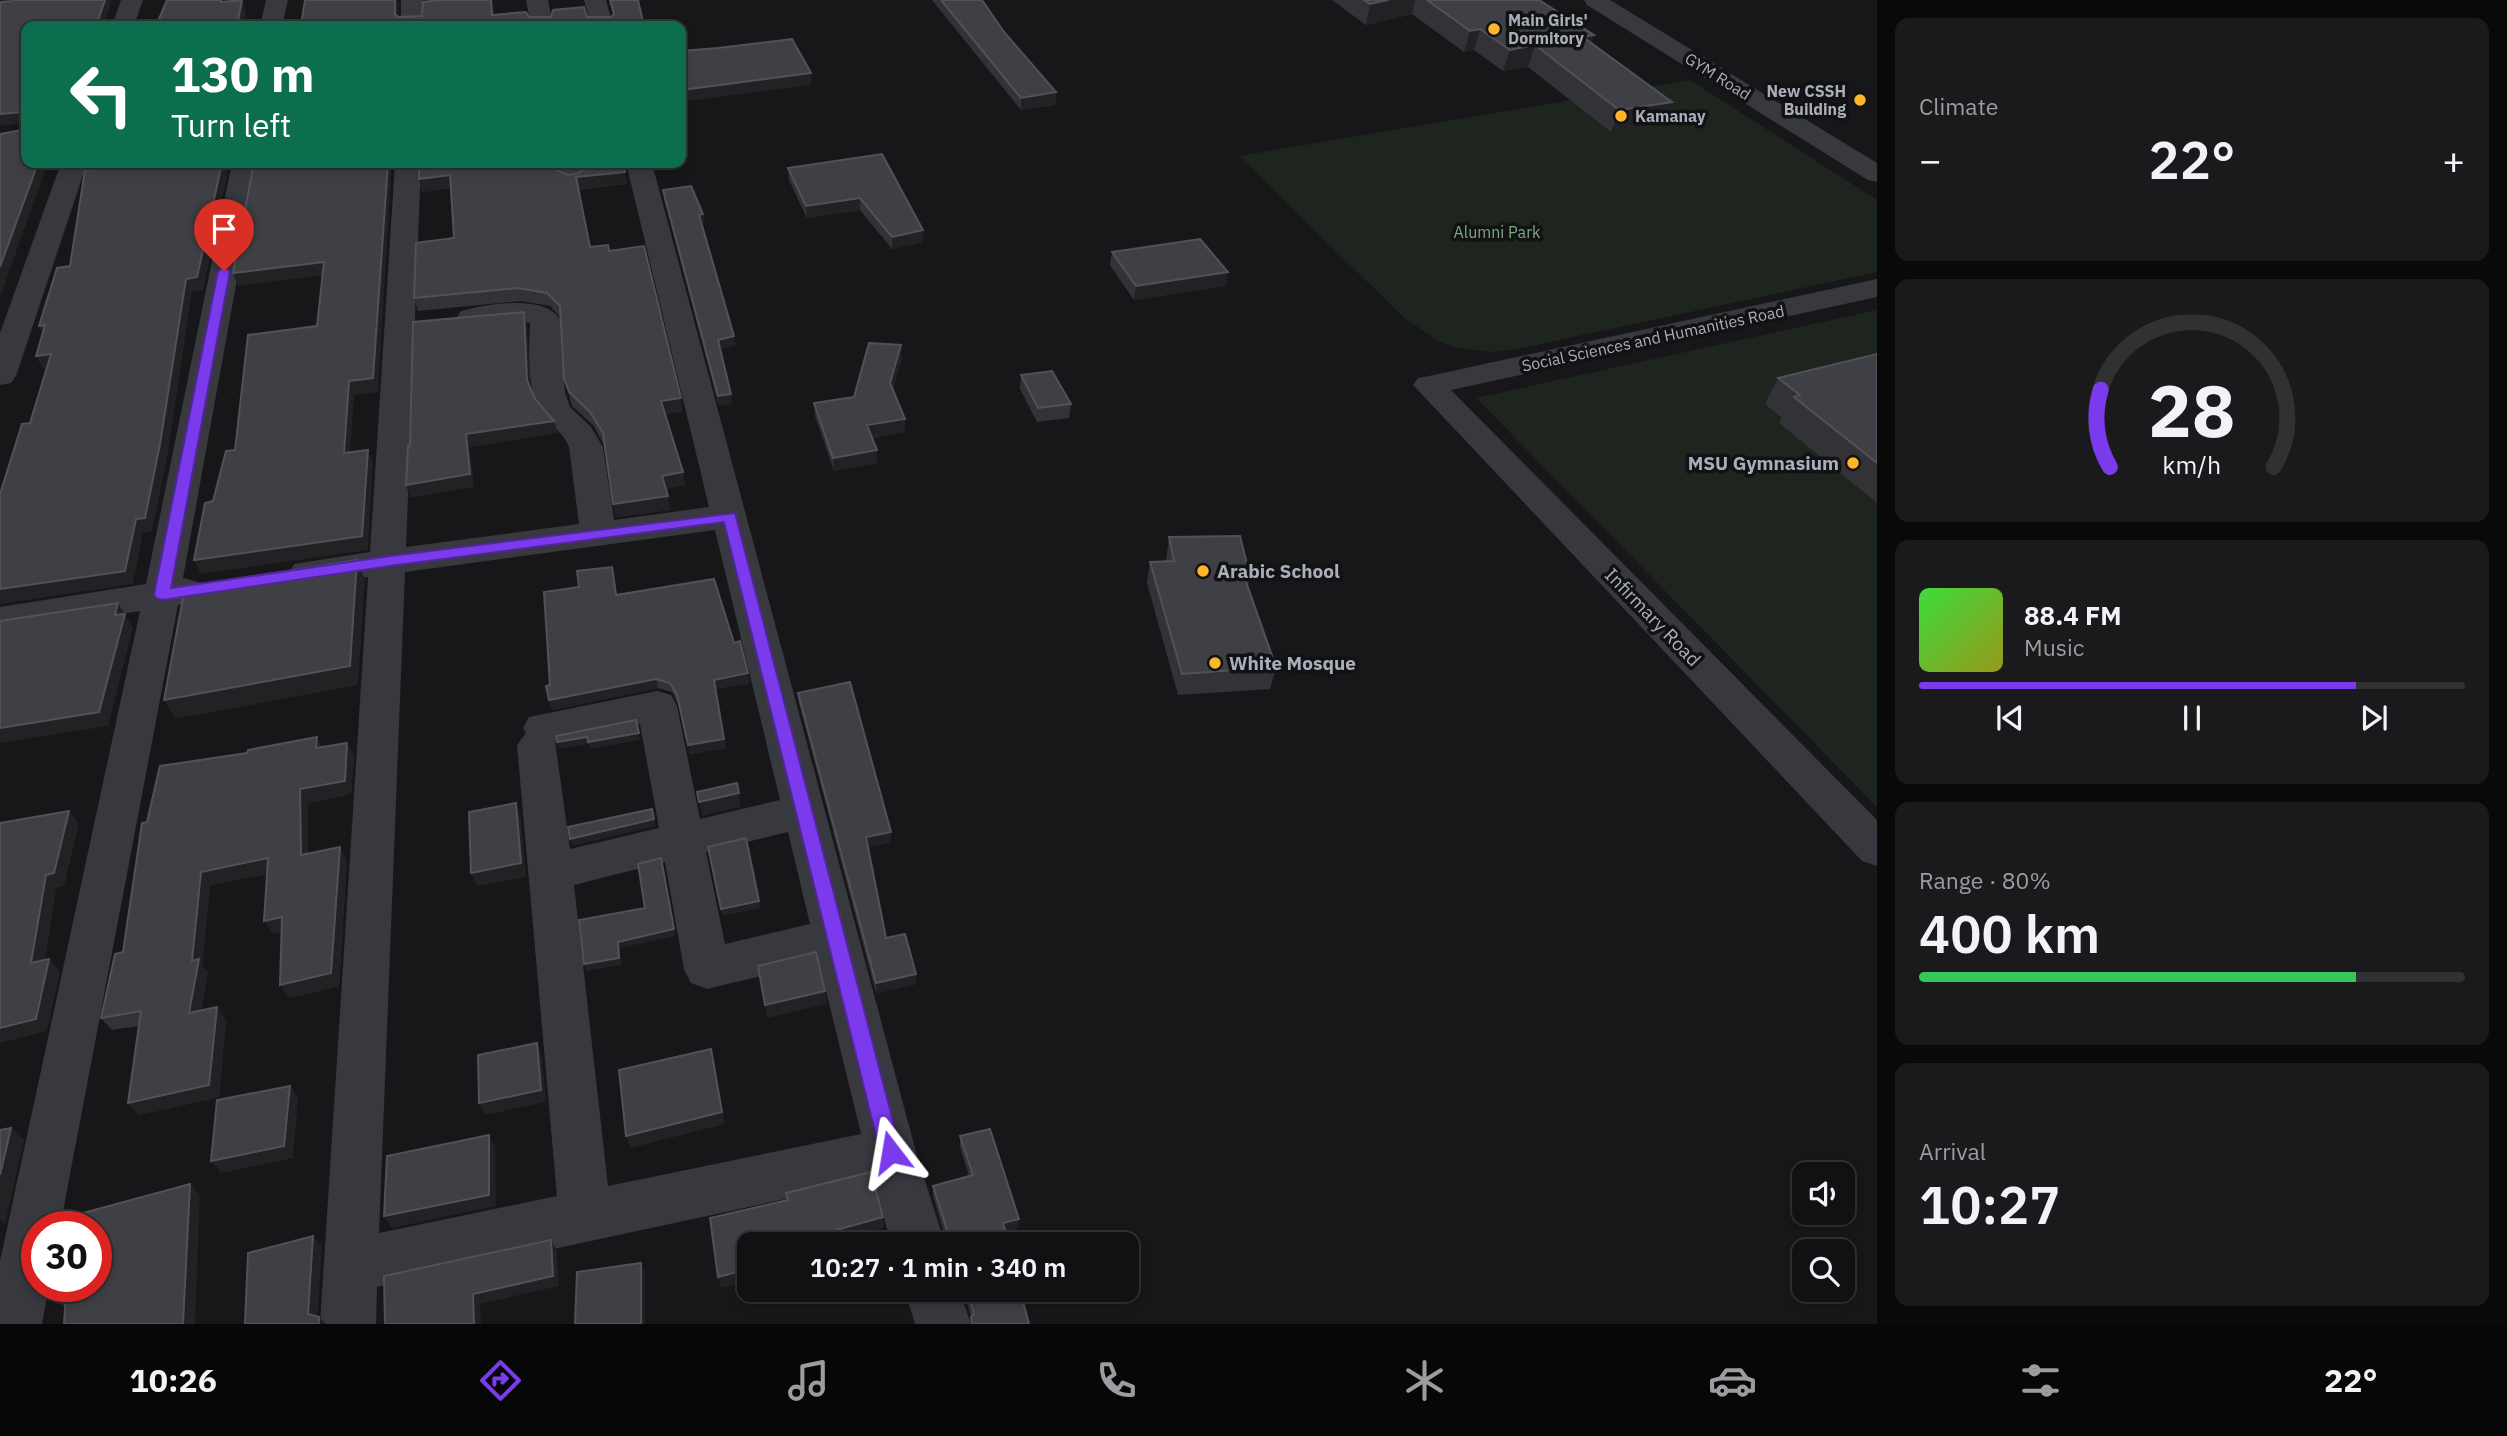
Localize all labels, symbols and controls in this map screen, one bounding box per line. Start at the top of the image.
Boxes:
place label: Main Girls' Dormitory [1508,10,1588,48]
marker: Main Girls' Dormitory [1486,21,1502,37]
text: 130 m [171,42,315,105]
street label: GYM Road [1681,48,1755,104]
icon: left [56,49,147,140]
place label: New CSSH Building [1767,81,1846,119]
text: Climate [1919,91,1998,121]
marker: New CSSH Building [1852,92,1868,108]
text: Turn left [171,104,291,146]
place label: Kamanay [1635,106,1706,126]
marker: Kamanay [1613,108,1629,124]
text: 22° [2149,126,2235,193]
text: − [1919,135,1942,184]
text: + [2442,135,2465,184]
pin [194,199,254,271]
icon: arrive [205,210,243,248]
park label: Alumni Park [1454,222,1541,242]
street label: Social Sciences and Humanities Road [1520,300,1786,376]
text: 28 [2148,362,2236,457]
text: km/h [2163,448,2221,481]
place label: MSU Gymnasium [1688,451,1839,475]
marker: MSU Gymnasium [1845,455,1861,471]
place label: Arabic School [1217,559,1340,583]
marker: Arabic School [1195,563,1211,579]
street label: Infirmary Road [1600,563,1706,671]
text: 88.4 FM [2024,598,2122,632]
text: Music [2024,632,2084,662]
place label: White Mosque [1229,651,1356,675]
marker: White Mosque [1207,655,1223,671]
icon: previous [1991,699,2029,737]
icon: pause [2173,699,2211,737]
icon: next [2355,699,2393,737]
text: Range · 80% [1919,865,2051,895]
text: 400 km [1919,900,2100,967]
position arrow [854,1115,928,1189]
text: Arrival [1919,1136,1986,1166]
map controls [1792,1162,1855,1302]
button: sound [1792,1162,1855,1225]
text: 10:27 [1919,1171,2060,1238]
speed limit sign: 30 [21,1211,112,1302]
button: search [1792,1239,1855,1302]
text: 10:27 · 1 min · 340 m [810,1250,1066,1284]
icon: directions [476,1356,525,1405]
icon: music [784,1356,833,1405]
icon: phone [1092,1356,1141,1405]
icon: climate [1400,1356,1449,1405]
icon: car [1708,1356,1757,1405]
icon: filters [2016,1356,2065,1405]
text: 10:26 [130,1359,217,1401]
text: 22° [2324,1359,2377,1401]

